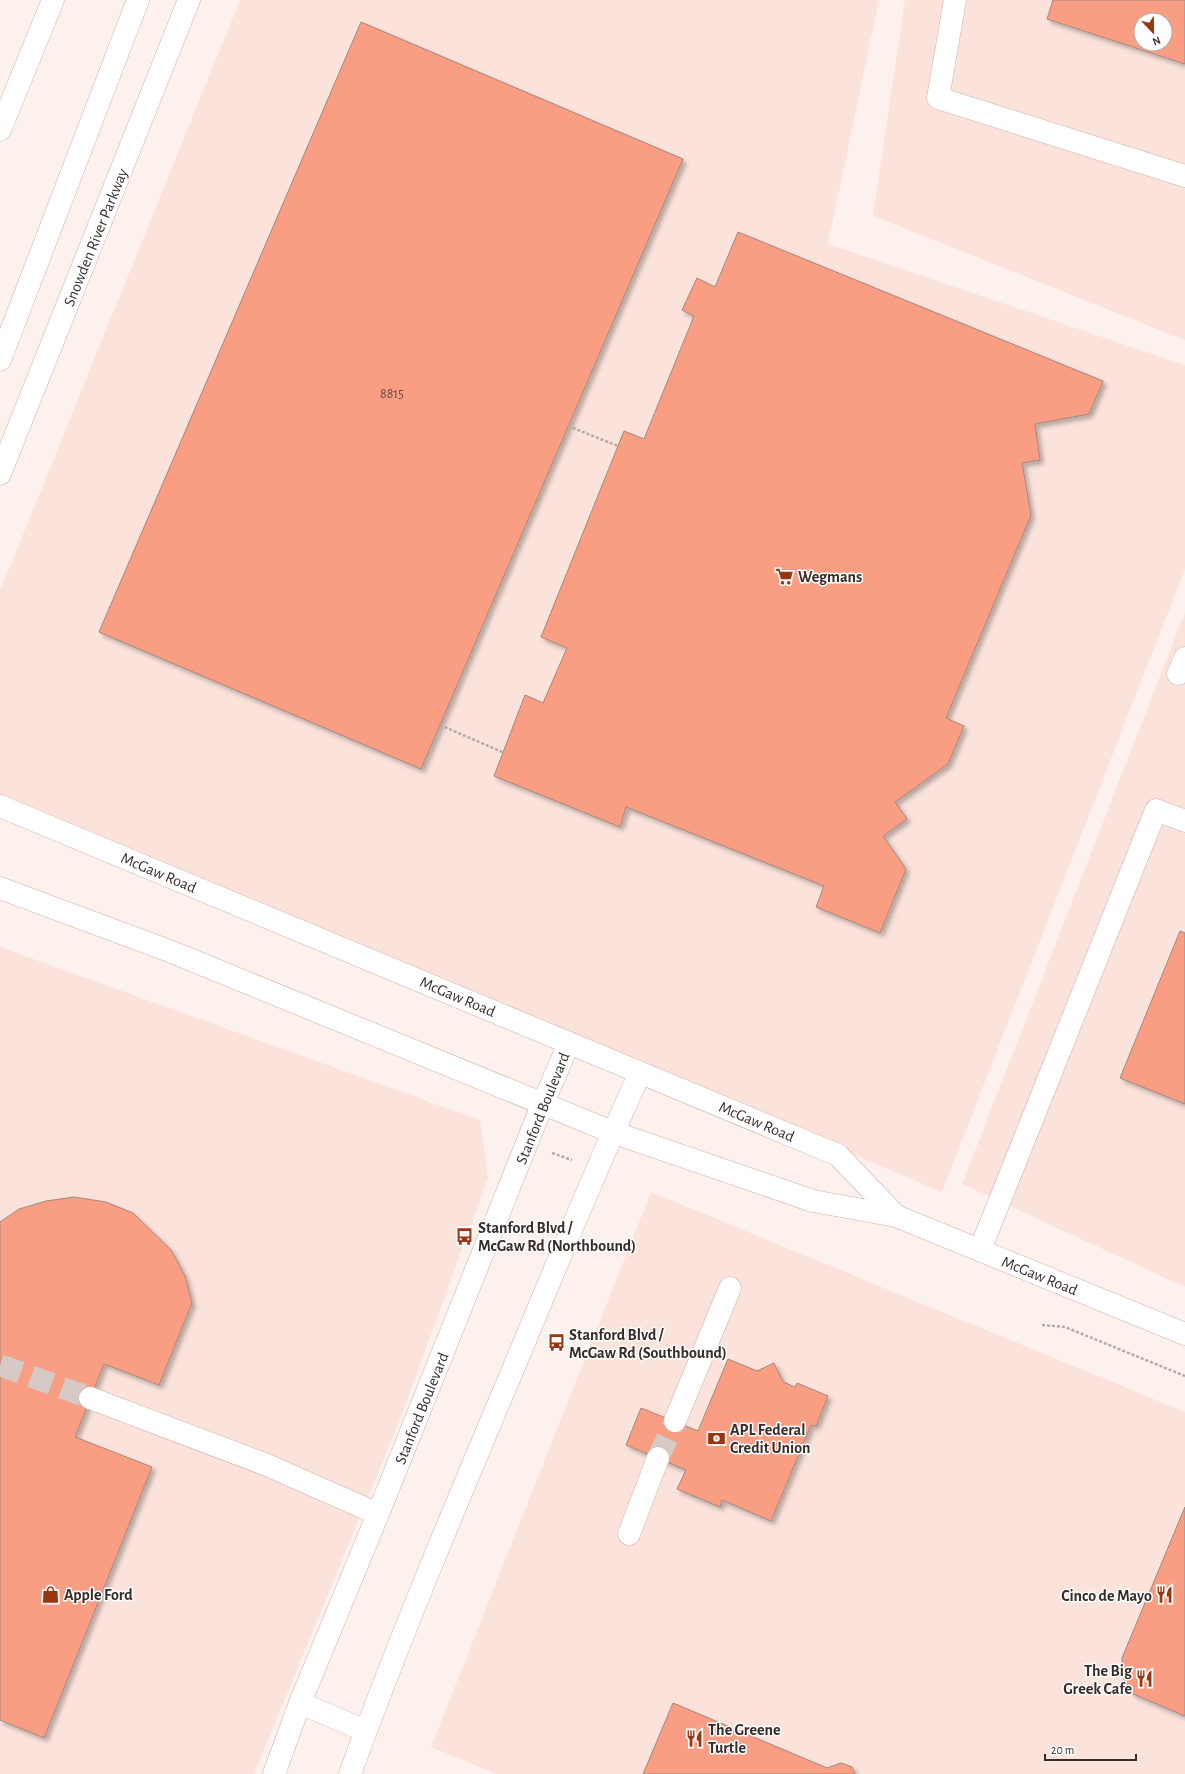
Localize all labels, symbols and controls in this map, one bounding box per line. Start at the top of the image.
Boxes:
north arrow [1133,12,1173,52]
text: N [1151,34,1162,47]
street label: Snowden River Parkway [61,166,132,309]
house number: 8815 [380,387,404,401]
supermarket icon: Wegmans [775,566,795,586]
place label: Wegmans [798,569,862,585]
street label: McGaw Road [119,850,199,896]
street label: McGaw Road [418,974,498,1020]
street label: Stanford Boulevard [513,1050,573,1167]
street label: McGaw Road [717,1099,797,1145]
place label: Stanford Blvd / McGaw Rd (Northbound) [478,1220,636,1254]
bus stop icon: Stanford Blvd / McGaw Rd (Northbound) [455,1226,475,1246]
street label: McGaw Road [999,1253,1080,1298]
place label: Stanford Blvd / McGaw Rd (Southbound) [569,1327,727,1361]
bus stop icon: Stanford Blvd / McGaw Rd (Southbound) [546,1333,566,1353]
street label: Stanford Boulevard [392,1350,452,1467]
place label: APL Federal Credit Union [730,1422,810,1456]
bank icon: APL Federal Credit Union [707,1428,727,1448]
shop icon: Apple Ford [41,1584,61,1604]
restaurant icon: Cinco de Mayo [1155,1585,1175,1605]
place label: Apple Ford [64,1587,133,1603]
place label: Cinco de Mayo [1061,1588,1152,1605]
place label: The Big Greek Cafe [1063,1663,1133,1697]
restaurant icon: The Big Greek Cafe [1135,1669,1155,1689]
place label: The Greene Turtle [708,1722,781,1756]
restaurant icon: The Greene Turtle [685,1728,705,1748]
scale bar [1045,1736,1136,1762]
text: 20 m [1051,1744,1074,1756]

